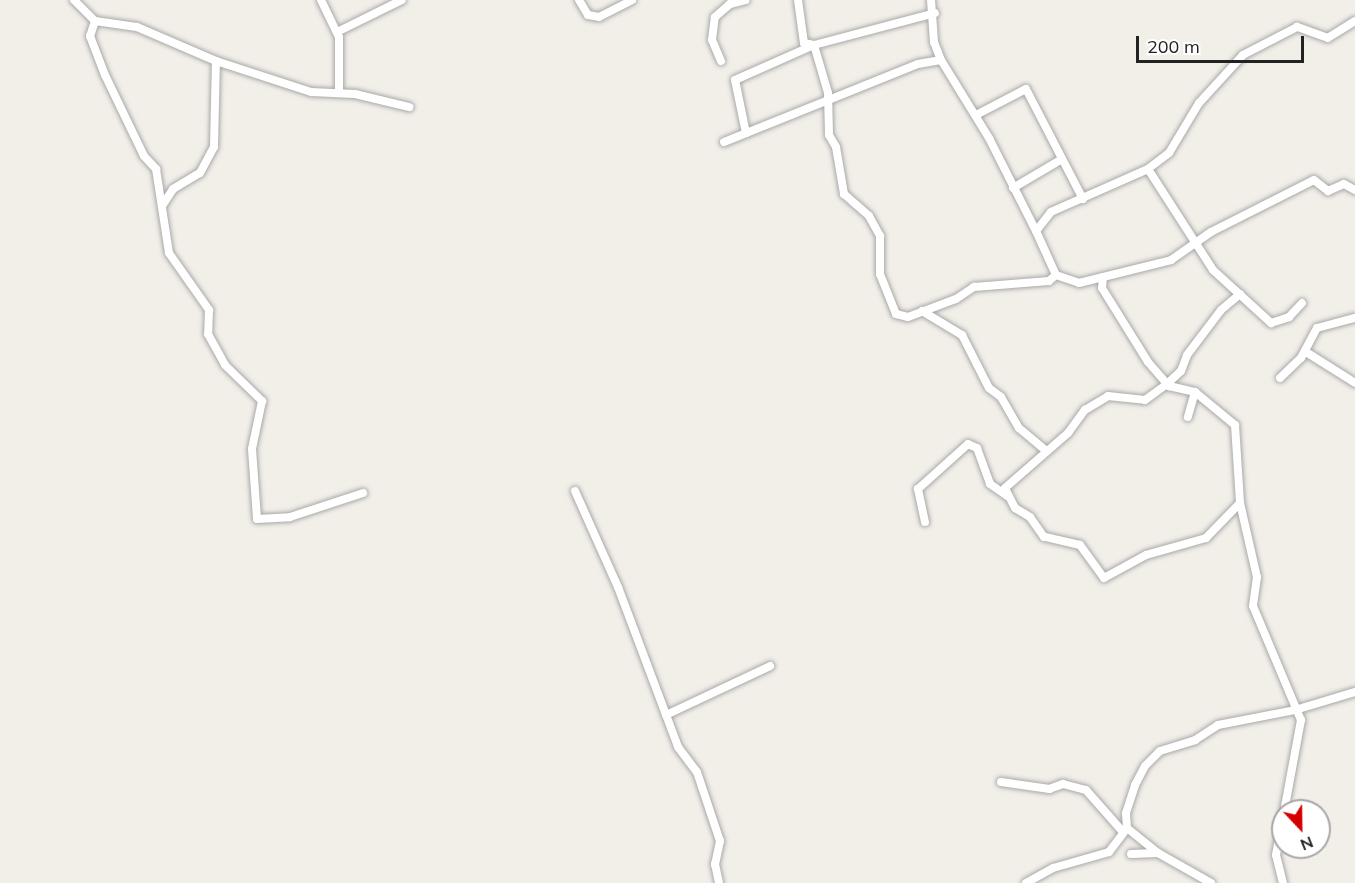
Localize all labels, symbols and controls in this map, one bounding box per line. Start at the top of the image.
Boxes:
scale bar [1139,24,1307,62]
text: 200 m [1147,35,1200,58]
north arrow [1271,799,1331,859]
text: N [1298,832,1316,855]

